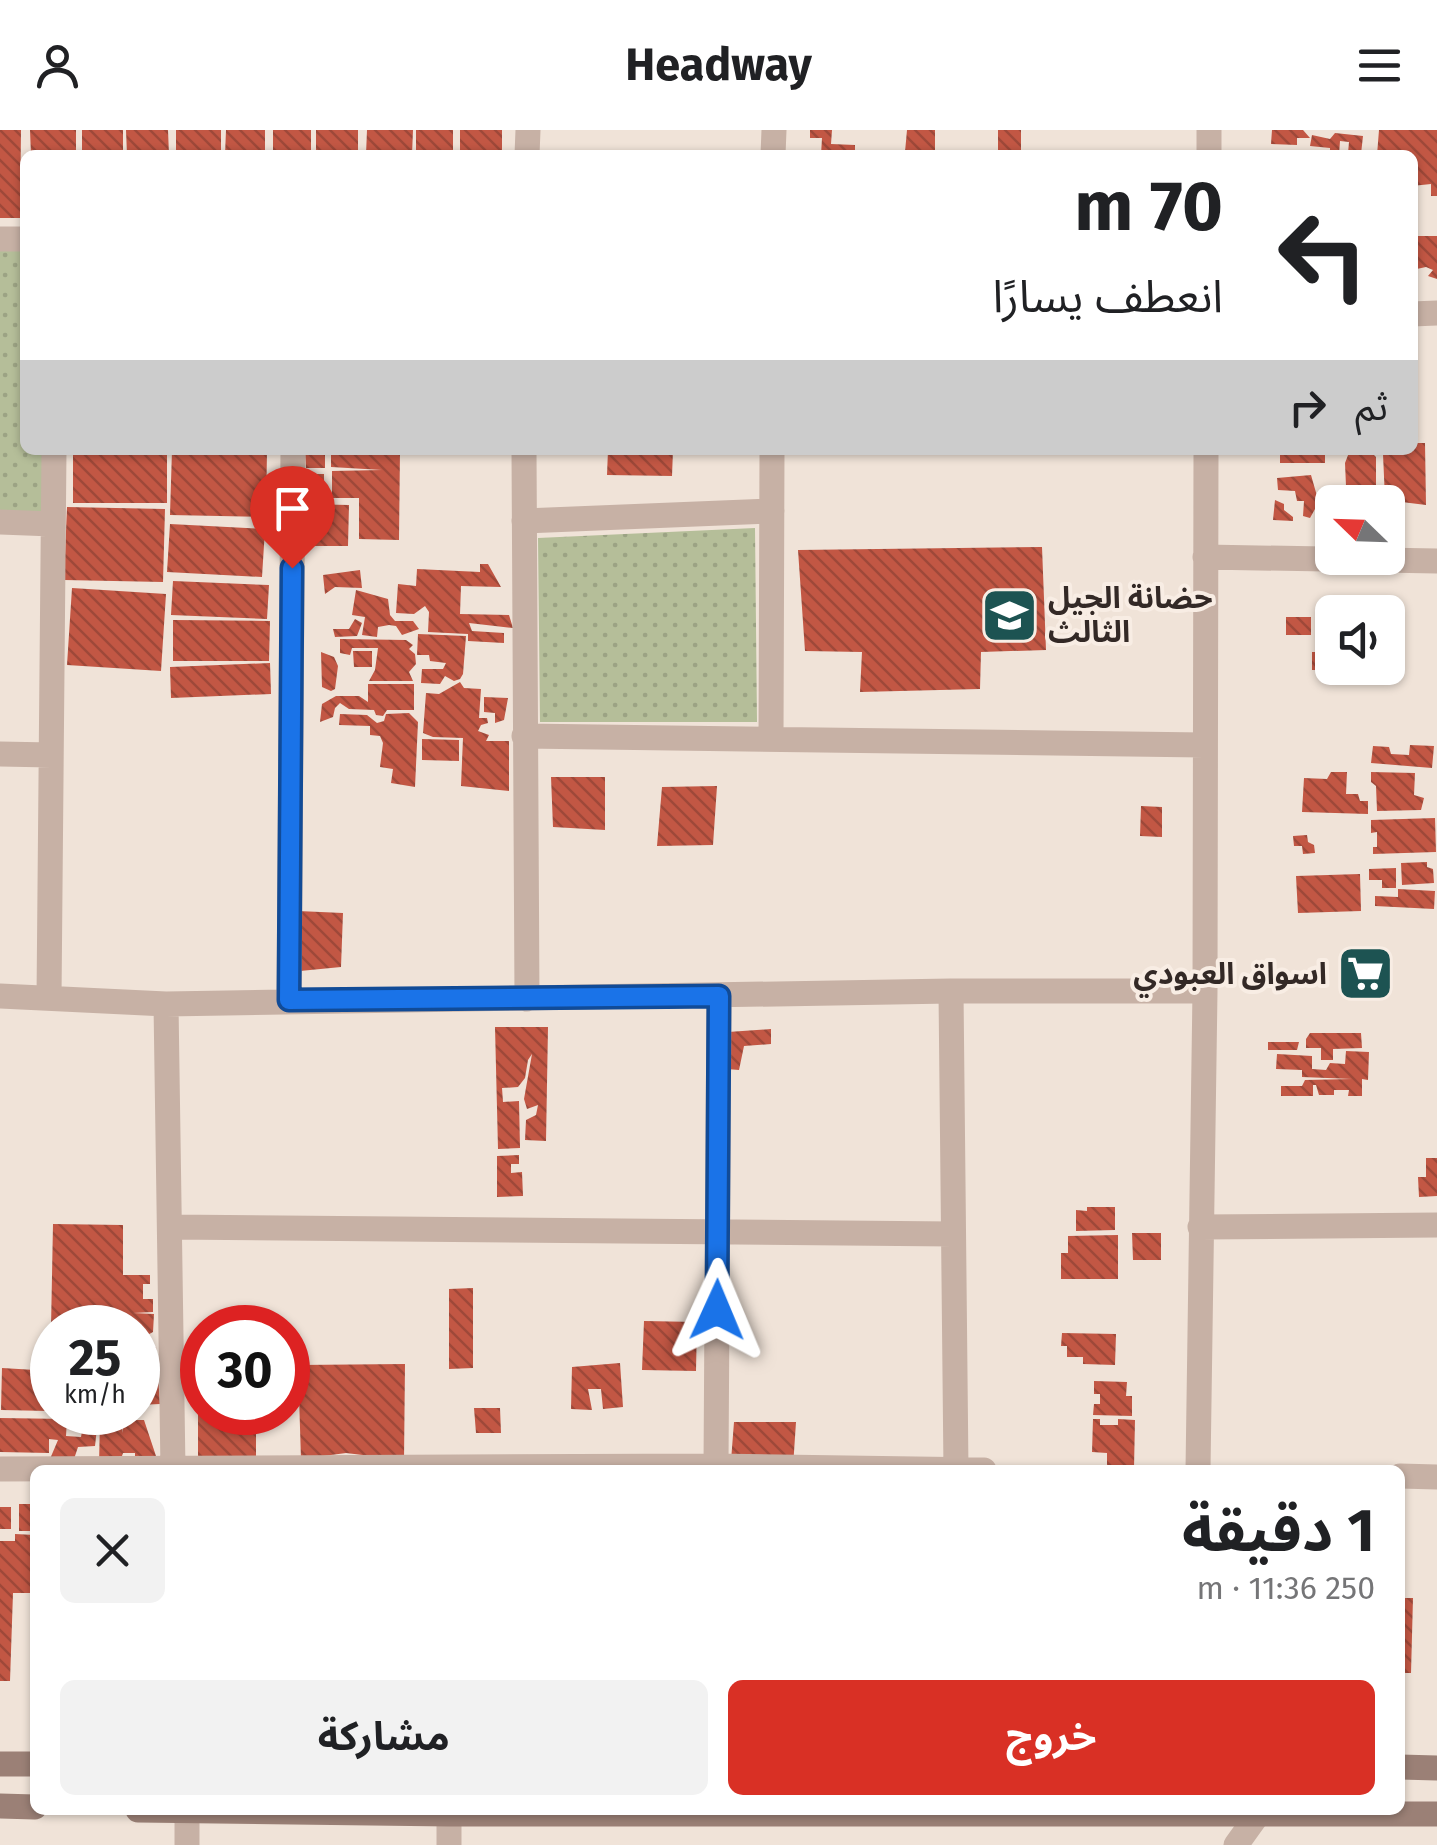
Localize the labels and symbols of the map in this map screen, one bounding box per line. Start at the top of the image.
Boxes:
pin [250,466,335,569]
north arrow [1315,485,1405,575]
place label: حضانة الجيل الثالث [1048,580,1213,650]
school or university icon: حضانة الجيل الثالث [979,585,1039,645]
supermarket icon: اسواق العبودي [1336,944,1396,1004]
place label: اسواق العبودي [1133,956,1327,998]
position arrow [665,1258,769,1362]
speed limit sign: 30 [180,1305,310,1435]

